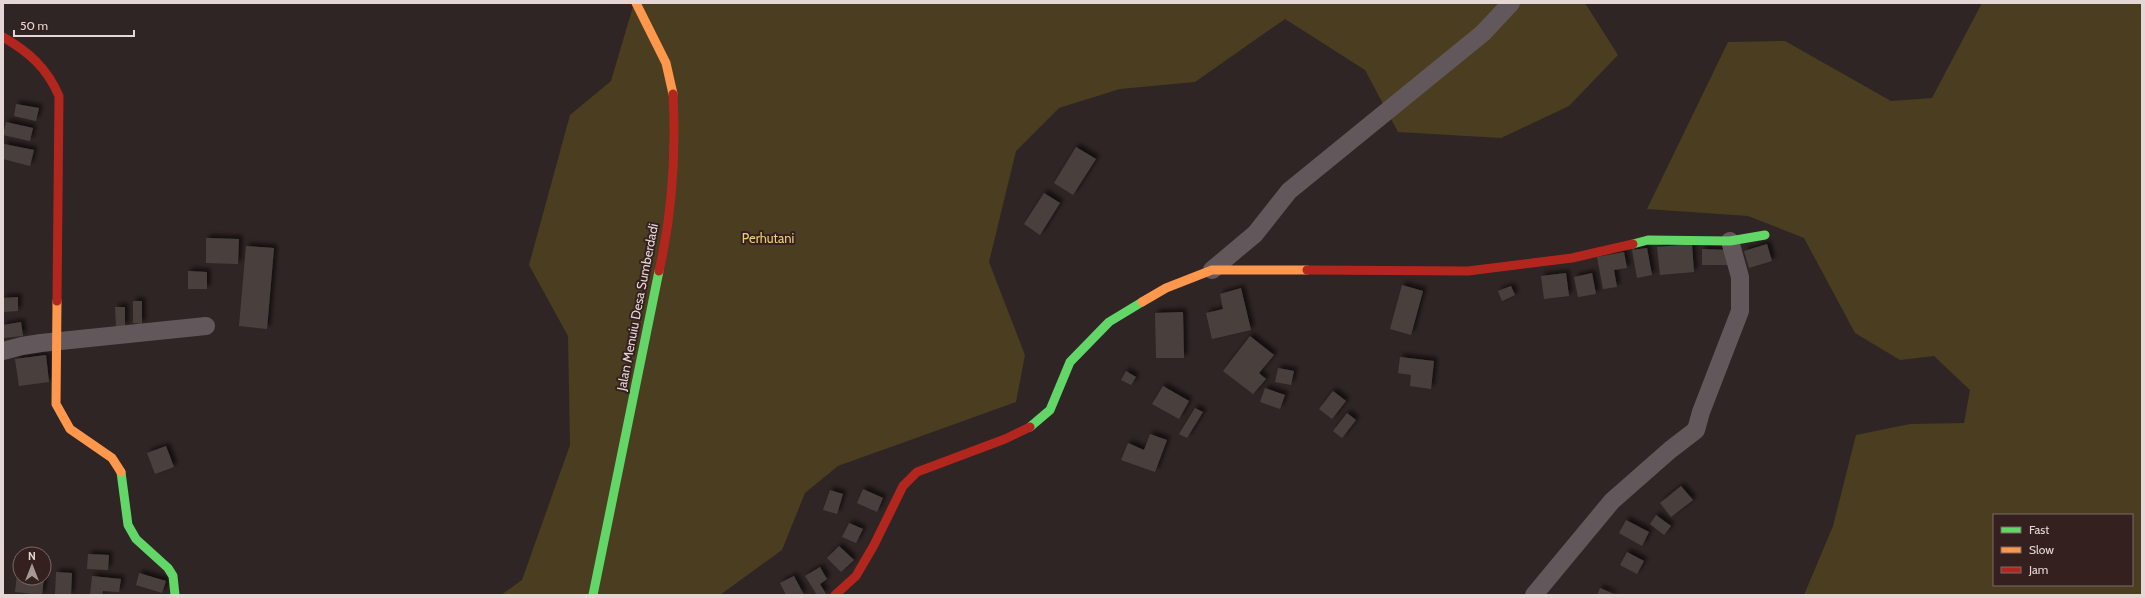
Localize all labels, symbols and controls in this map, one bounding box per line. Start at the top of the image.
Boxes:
scale bar [14,12,134,38]
text: 50 m [20,18,48,33]
street label: Jalan Menuiu Desa Sumberdadi [613,222,661,393]
park label: Perhutani [742,230,794,246]
legend [1993,514,2133,586]
text: Fast [2029,522,2049,537]
text: Slow [2029,542,2054,557]
north arrow [12,546,52,586]
text: N [28,549,36,563]
text: Jam [2028,562,2048,577]

